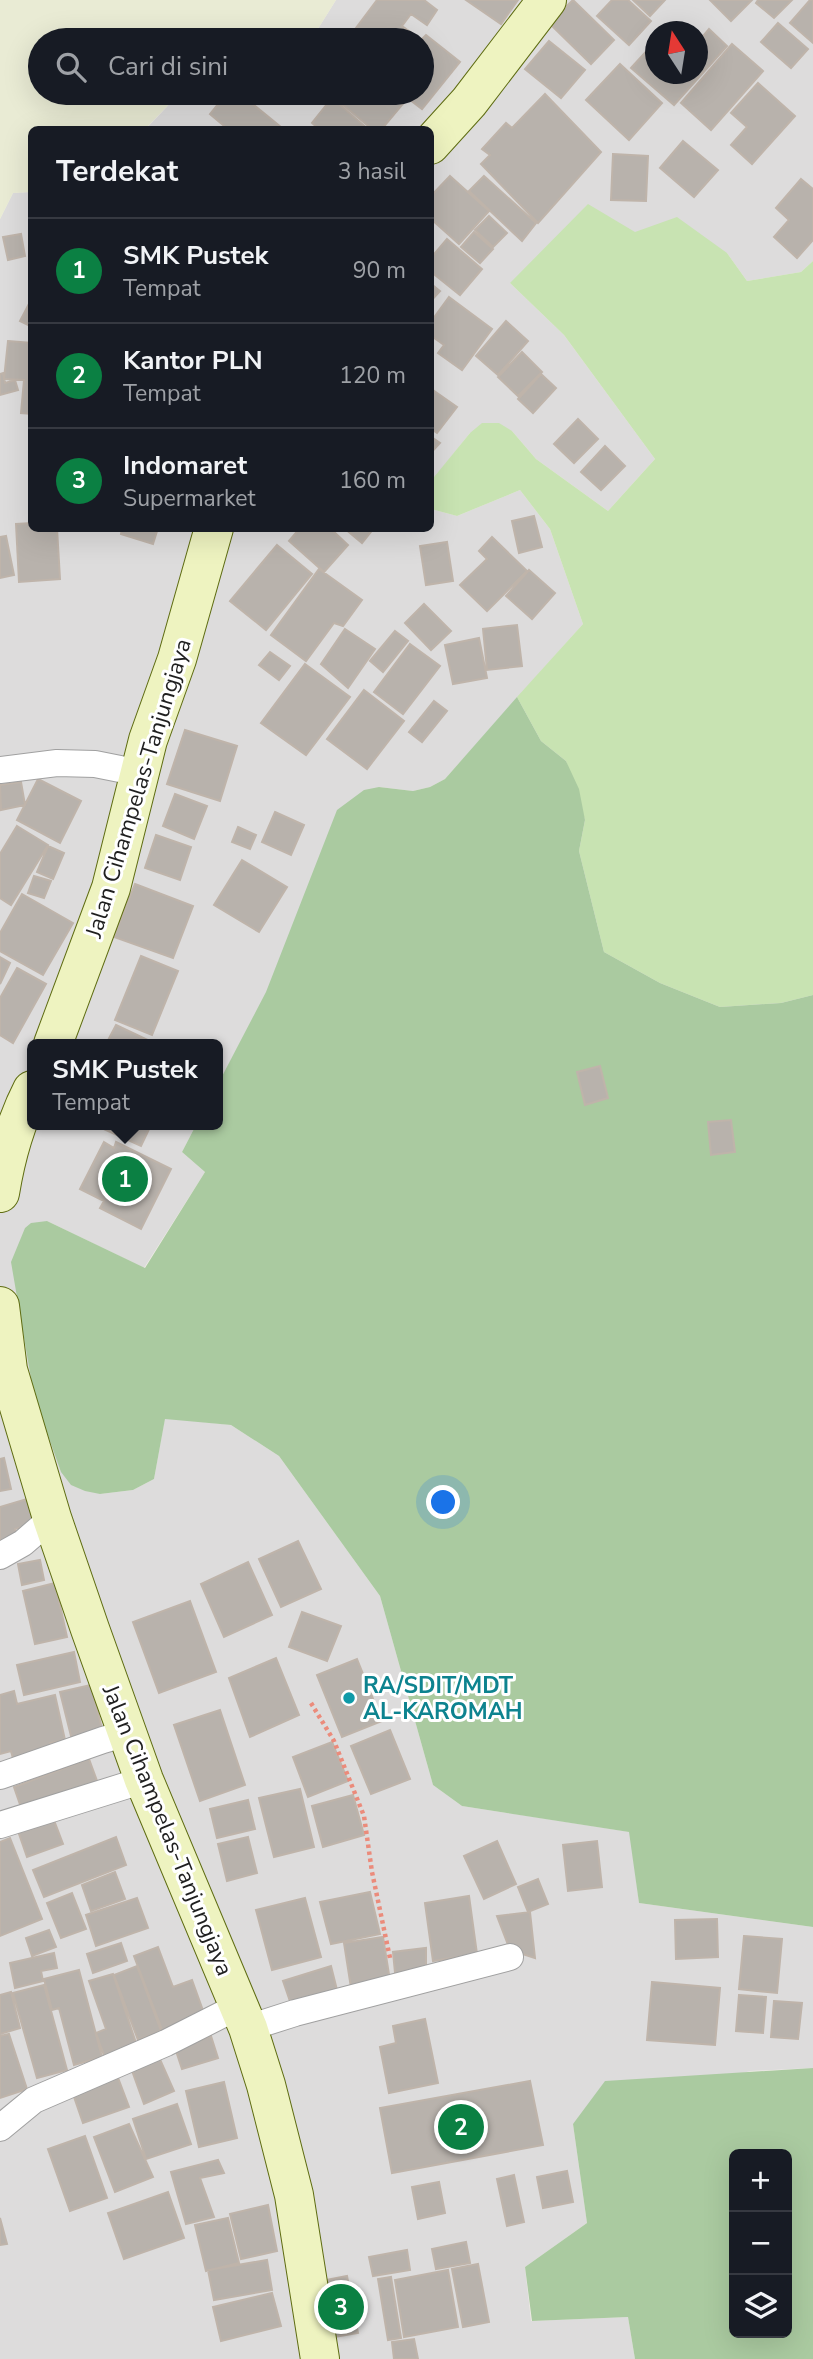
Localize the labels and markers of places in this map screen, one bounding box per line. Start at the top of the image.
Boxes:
pin: 1 [102,1153,148,1205]
place label: RA/SDIT/MDT AL-KAROMAH [363,1670,523,1727]
marker: RA/SDIT/MDT AL-KAROMAH [341,1690,357,1706]
pin: 2 [438,2101,484,2153]
pin: 3 [318,2281,364,2333]

